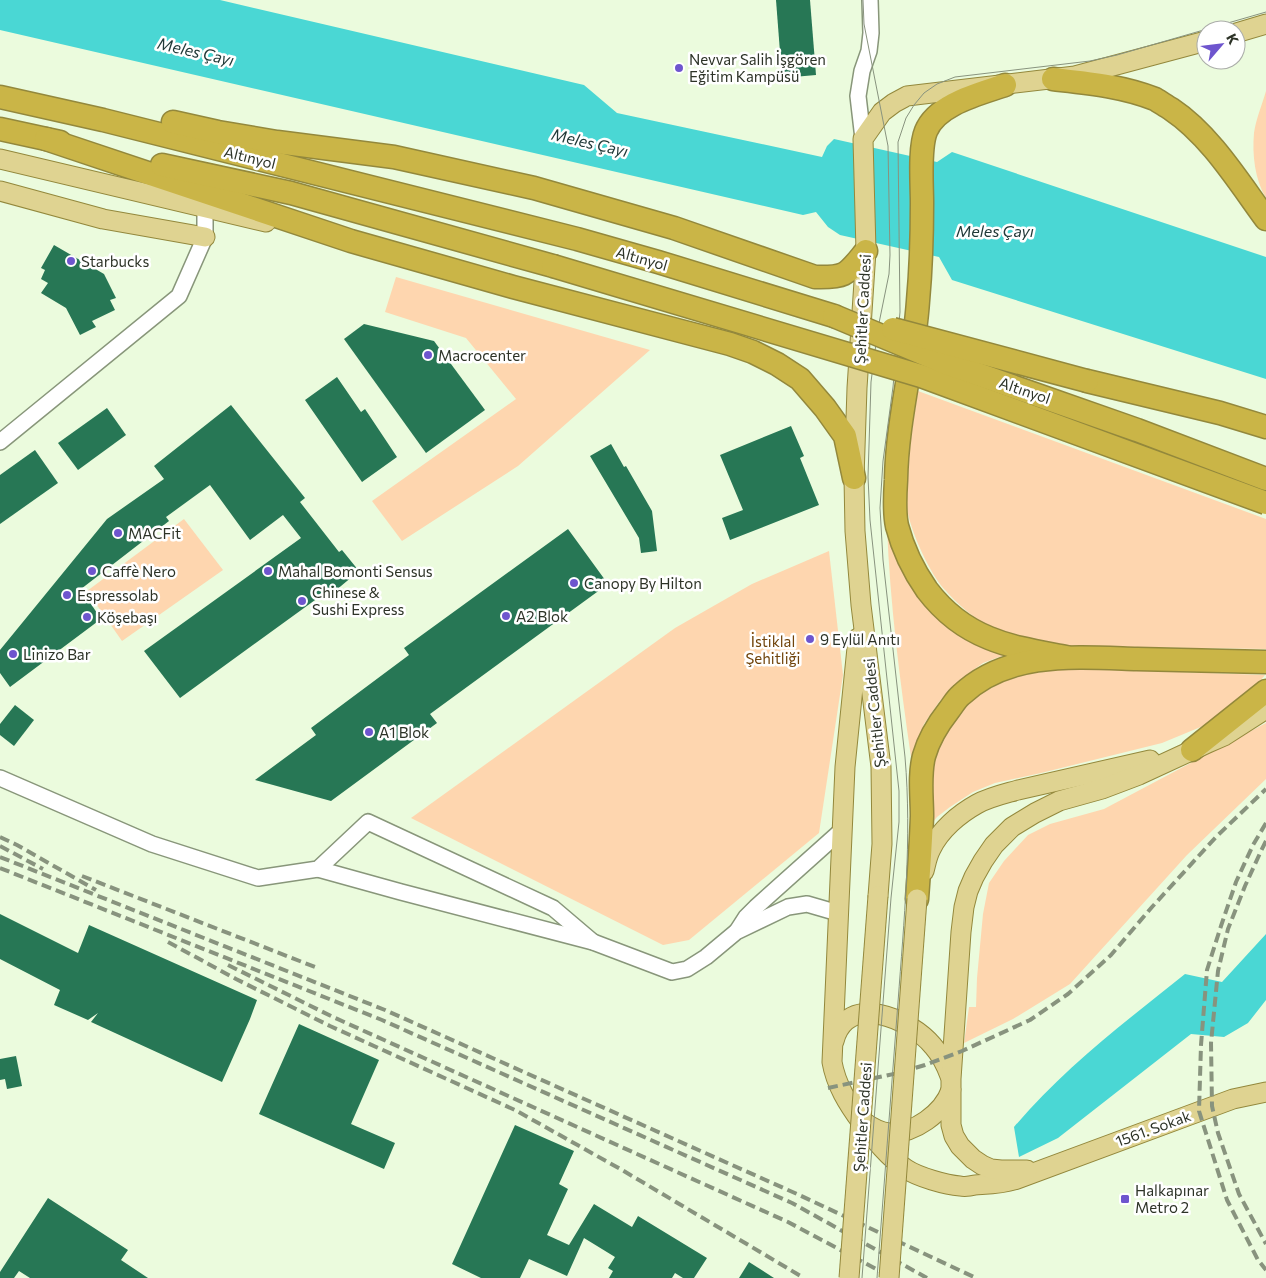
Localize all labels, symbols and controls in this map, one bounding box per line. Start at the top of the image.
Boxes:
north arrow [1196,20,1246,70]
text: K [1223,30,1243,47]
water label: Meles Çayı [156,33,236,69]
place label: Nevvar Salih İşgören Eğitim Kampüsü [689,50,826,85]
marker: Nevvar Salih İşgören Eğitim Kampüsü [673,62,685,74]
water label: Meles Çayı [550,124,630,160]
street label: Altınyol [222,142,278,172]
water label: Meles Çayı [956,221,1034,240]
street label: Altınyol [614,242,670,274]
place label: Starbucks [81,252,149,270]
street label: Şehitler Caddesi [850,254,874,364]
marker: Starbucks [65,255,77,267]
place label: Macrocenter [438,346,526,364]
marker: Macrocenter [422,349,434,361]
street label: Altınyol [997,373,1053,407]
place label: MACFit [128,524,181,542]
marker: MACFit [112,527,124,539]
place label: Caffè Nero [102,562,176,580]
place label: Mahal Bomonti Sensus [278,562,433,580]
marker: Caffè Nero [86,565,98,577]
marker: Mahal Bomonti Sensus [262,565,274,577]
place label: Canopy By Hilton [584,574,702,592]
marker: Canopy By Hilton [568,577,580,589]
place label: Chinese & Sushi Express [312,583,405,618]
place label: Espressolab [77,586,158,604]
marker: Espressolab [61,589,73,601]
marker: Chinese & Sushi Express [296,595,308,607]
place label: A2 Blok [516,607,568,625]
place label: Köşebaşı [97,608,157,626]
marker: A2 Blok [500,610,512,622]
marker: Köşebaşı [81,611,93,623]
place label: 9 Eylül Anıtı [820,630,900,648]
park label: İstiklal Şehitliği [746,632,800,667]
marker: 9 Eylül Anıtı [804,633,816,645]
place label: Linizo Bar [23,645,91,663]
marker: Linizo Bar [7,648,19,660]
street label: Şehitler Caddesi [859,657,889,769]
place label: A1 Blok [379,723,429,741]
marker: A1 Blok [363,726,375,738]
street label: Şehitler Caddesi [849,1062,875,1172]
street label: 1561. Sokak [1113,1106,1193,1150]
place label: Halkapınar Metro 2 [1135,1181,1209,1216]
marker: Halkapınar Metro 2 [1119,1193,1131,1205]

